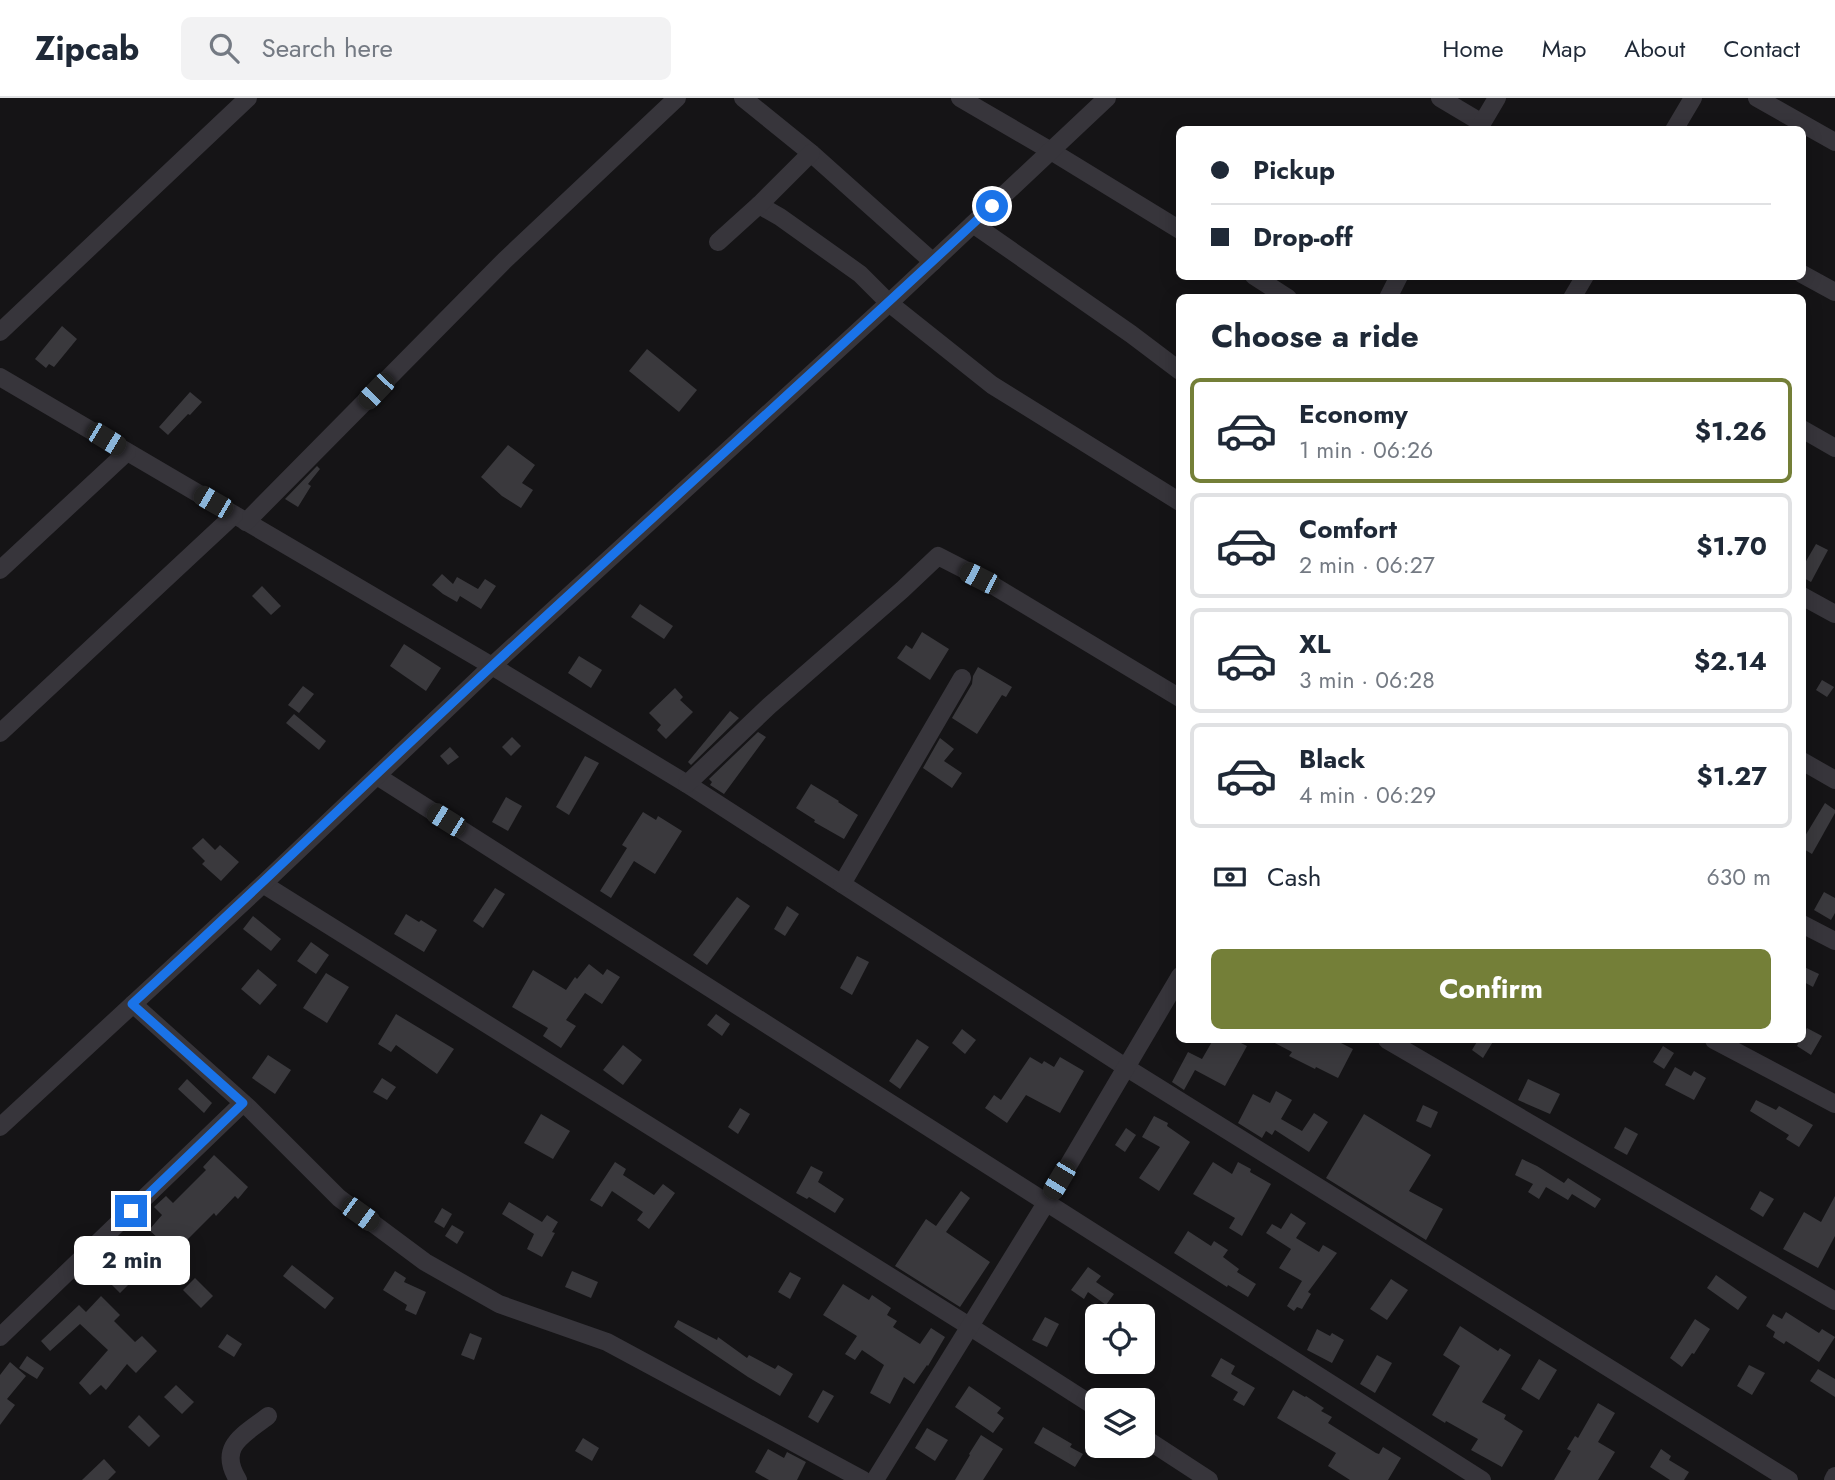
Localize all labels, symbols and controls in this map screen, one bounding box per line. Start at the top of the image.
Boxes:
search box [181,17,671,80]
text: Zipcab [35,25,139,72]
icon: search [205,29,243,67]
text: Search here [261,29,393,67]
text: Home [1442,31,1504,66]
text: Map [1542,31,1586,66]
text: About [1624,31,1685,66]
text: Contact [1723,31,1800,66]
text: Pickup [1253,151,1335,189]
route start [976,190,1008,222]
text: Drop-off [1253,218,1353,256]
text: Choose a ride [1211,313,1419,359]
car [354,369,399,413]
text: Economy [1299,395,1408,433]
icon: car [1215,399,1278,462]
text: $1.26 [1695,412,1767,450]
car [83,419,130,459]
text: 1 min · 06:26 [1299,433,1433,467]
car [190,482,237,522]
text: Comfort [1299,510,1397,548]
icon: car [1215,514,1278,577]
text: $1.70 [1696,527,1767,565]
text: 2 min · 06:27 [1299,548,1435,582]
car [956,559,1003,597]
text: XL [1299,625,1331,663]
icon: car [1215,629,1278,692]
text: $2.14 [1694,642,1767,680]
text: 3 min · 06:28 [1299,663,1435,697]
text: Black [1299,740,1365,778]
icon: car [1215,744,1278,807]
text: $1.27 [1696,757,1767,795]
text: 4 min · 06:29 [1299,778,1436,812]
car [423,800,470,840]
icon: cash [1211,858,1249,896]
text: Cash [1267,858,1321,896]
text: 630 m [1707,860,1771,894]
button: Confirm [1211,949,1771,1029]
car [1040,1157,1079,1203]
car [337,1193,384,1235]
route end [115,1195,147,1227]
callout: 2 min [73,1236,189,1284]
text: 2 min [102,1243,162,1277]
map controls [1085,1304,1155,1458]
button: locate [1085,1304,1155,1374]
button: layers [1085,1388,1155,1458]

